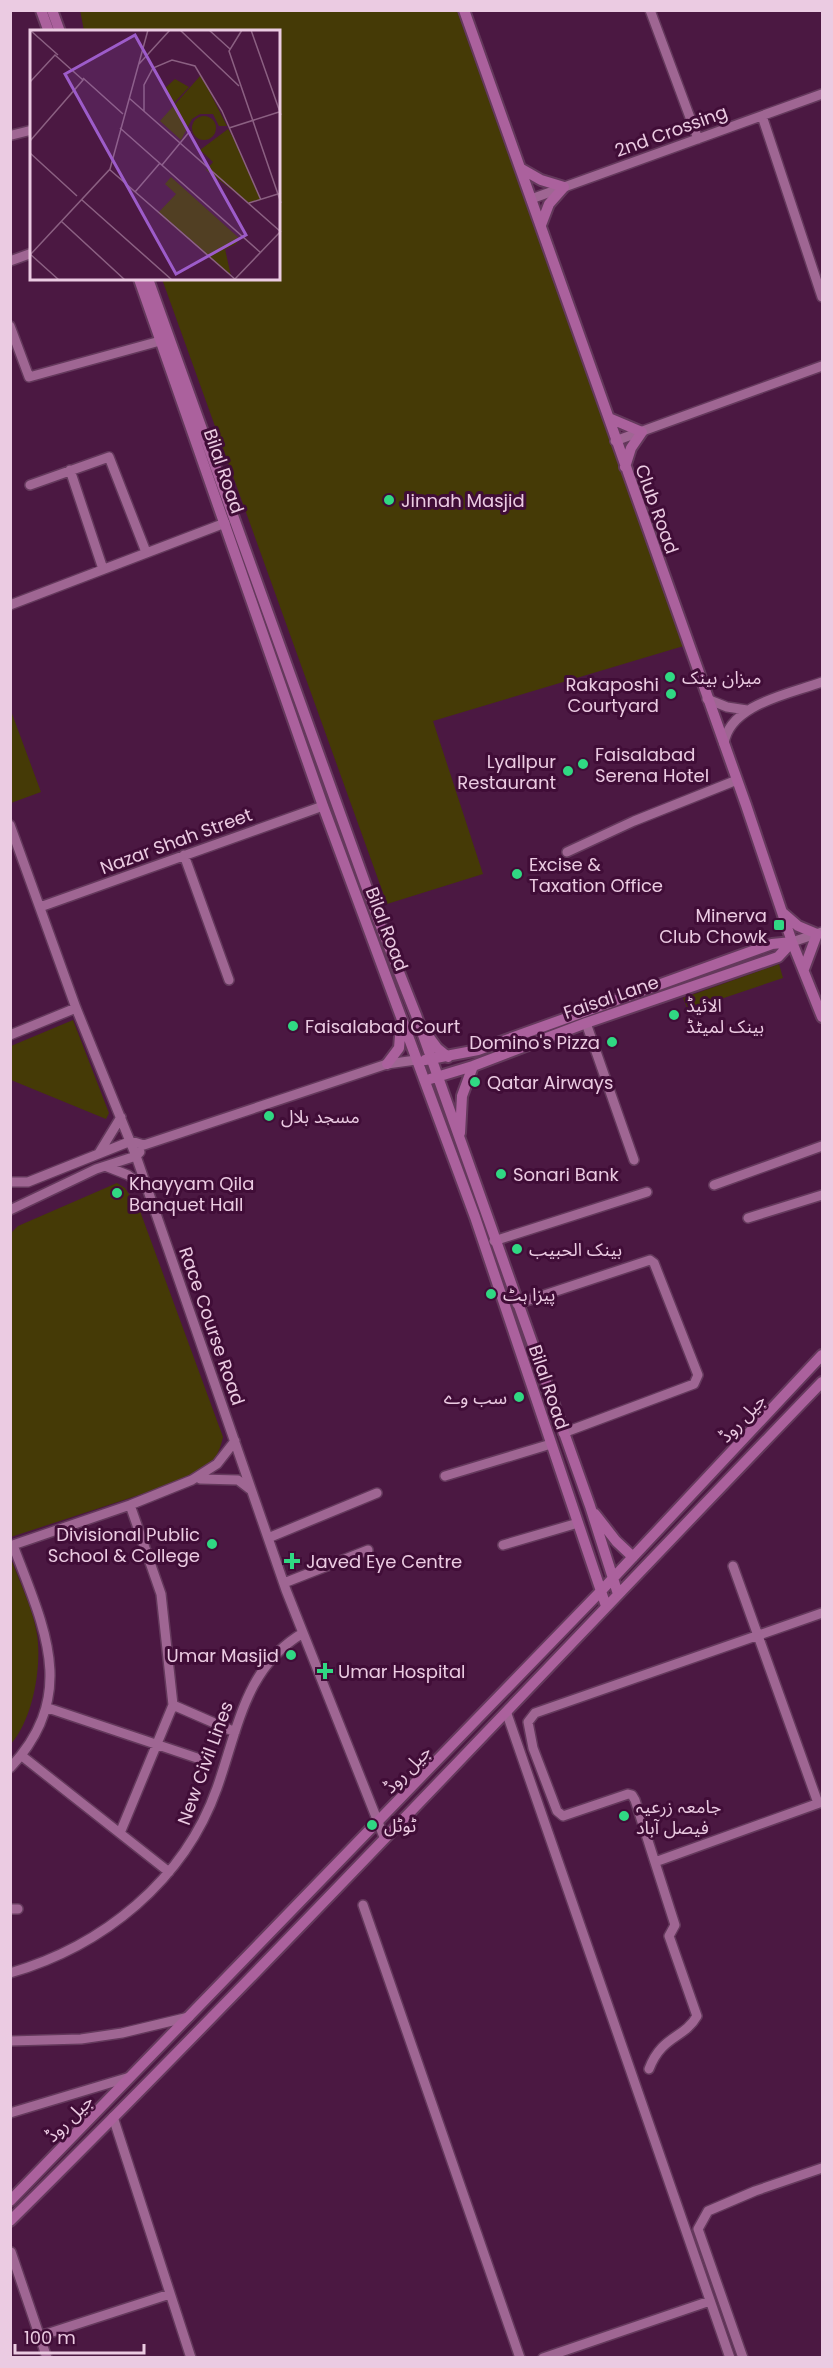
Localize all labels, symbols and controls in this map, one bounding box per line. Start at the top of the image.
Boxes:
inset map [30,30,280,280]
street label: 2nd Crossing [611,99,731,163]
street label: Bilal Road [198,425,250,517]
street label: Club Road [629,461,685,557]
place label: Jinnah Masjid [401,488,525,513]
marker: Jinnah Masjid [382,493,396,507]
place label: میزان بینک [682,665,762,690]
marker: میزان بینک [663,670,677,684]
place label: Rakaposhi Courtyard [565,672,659,718]
marker: Rakaposhi Courtyard [664,687,678,701]
place label: Faisalabad Serena Hotel [595,742,709,788]
place label: Lyallpur Restaurant [457,749,556,795]
marker: Faisalabad Serena Hotel [576,757,590,771]
marker: Lyallpur Restaurant [561,764,575,778]
street label: Nazar Shah Street [97,802,255,880]
place label: Excise & Taxation Office [529,852,663,898]
marker: Excise & Taxation Office [510,867,524,881]
street label: Bilal Road [360,883,414,975]
place label: Minerva Club Chowk [659,903,768,949]
marker: Minerva Club Chowk [772,918,786,932]
street label: Faisal Lane [560,969,662,1025]
place label: الائیڈ بینک لمیٹڈ [686,993,764,1039]
marker: الائیڈ بینک لمیٹڈ [667,1008,681,1022]
place label: Faisalabad Court [305,1014,460,1039]
marker: Faisalabad Court [286,1019,300,1033]
place label: Domino's Pizza [469,1030,600,1055]
marker: Domino's Pizza [605,1035,619,1049]
place label: Qatar Airways [487,1070,613,1095]
marker: Qatar Airways [468,1075,482,1089]
place label: مسجد بلال [281,1104,360,1129]
marker: مسجد بلال [262,1109,276,1123]
place label: Sonari Bank [513,1162,619,1187]
marker: Sonari Bank [494,1167,508,1181]
place label: Khayyam Qila Banquet Hall [129,1171,254,1217]
marker: Khayyam Qila Banquet Hall [110,1186,124,1200]
place label: بينک الحبيب [529,1237,622,1262]
marker: بينک الحبيب [510,1242,524,1256]
street label: Race Course Road [173,1244,251,1408]
place label: پیزا ہٹ [503,1282,555,1307]
marker: پیزا ہٹ [484,1287,498,1301]
street label: Bilal Road [523,1341,575,1433]
place label: سب وے [443,1385,507,1410]
street label: جیل روڈ [713,1388,771,1448]
marker: سب وے [512,1390,526,1404]
place label: Divisional Public School & College [48,1522,200,1568]
marker: Divisional Public School & College [205,1537,219,1551]
place label: Javed Eye Centre [306,1549,462,1574]
marker: Javed Eye Centre [283,1552,301,1570]
place label: Umar Masjid [167,1643,279,1668]
marker: Umar Masjid [284,1648,298,1662]
place label: Umar Hospital [338,1659,466,1684]
marker: Umar Hospital [316,1662,334,1680]
street label: New Civil Lines [171,1698,239,1828]
street label: جیل روڈ [378,1739,436,1799]
place label: جامعہ زرعیہ فیصل آباد [636,1794,721,1840]
marker: جامعہ زرعیہ فیصل آباد [617,1809,631,1823]
place label: ٹوٹل [384,1813,417,1838]
marker: ٹوٹل [365,1818,379,1832]
street label: جیل روڈ [39,2088,99,2148]
scale bar [15,2317,144,2355]
text: 100 m [24,2325,76,2350]

